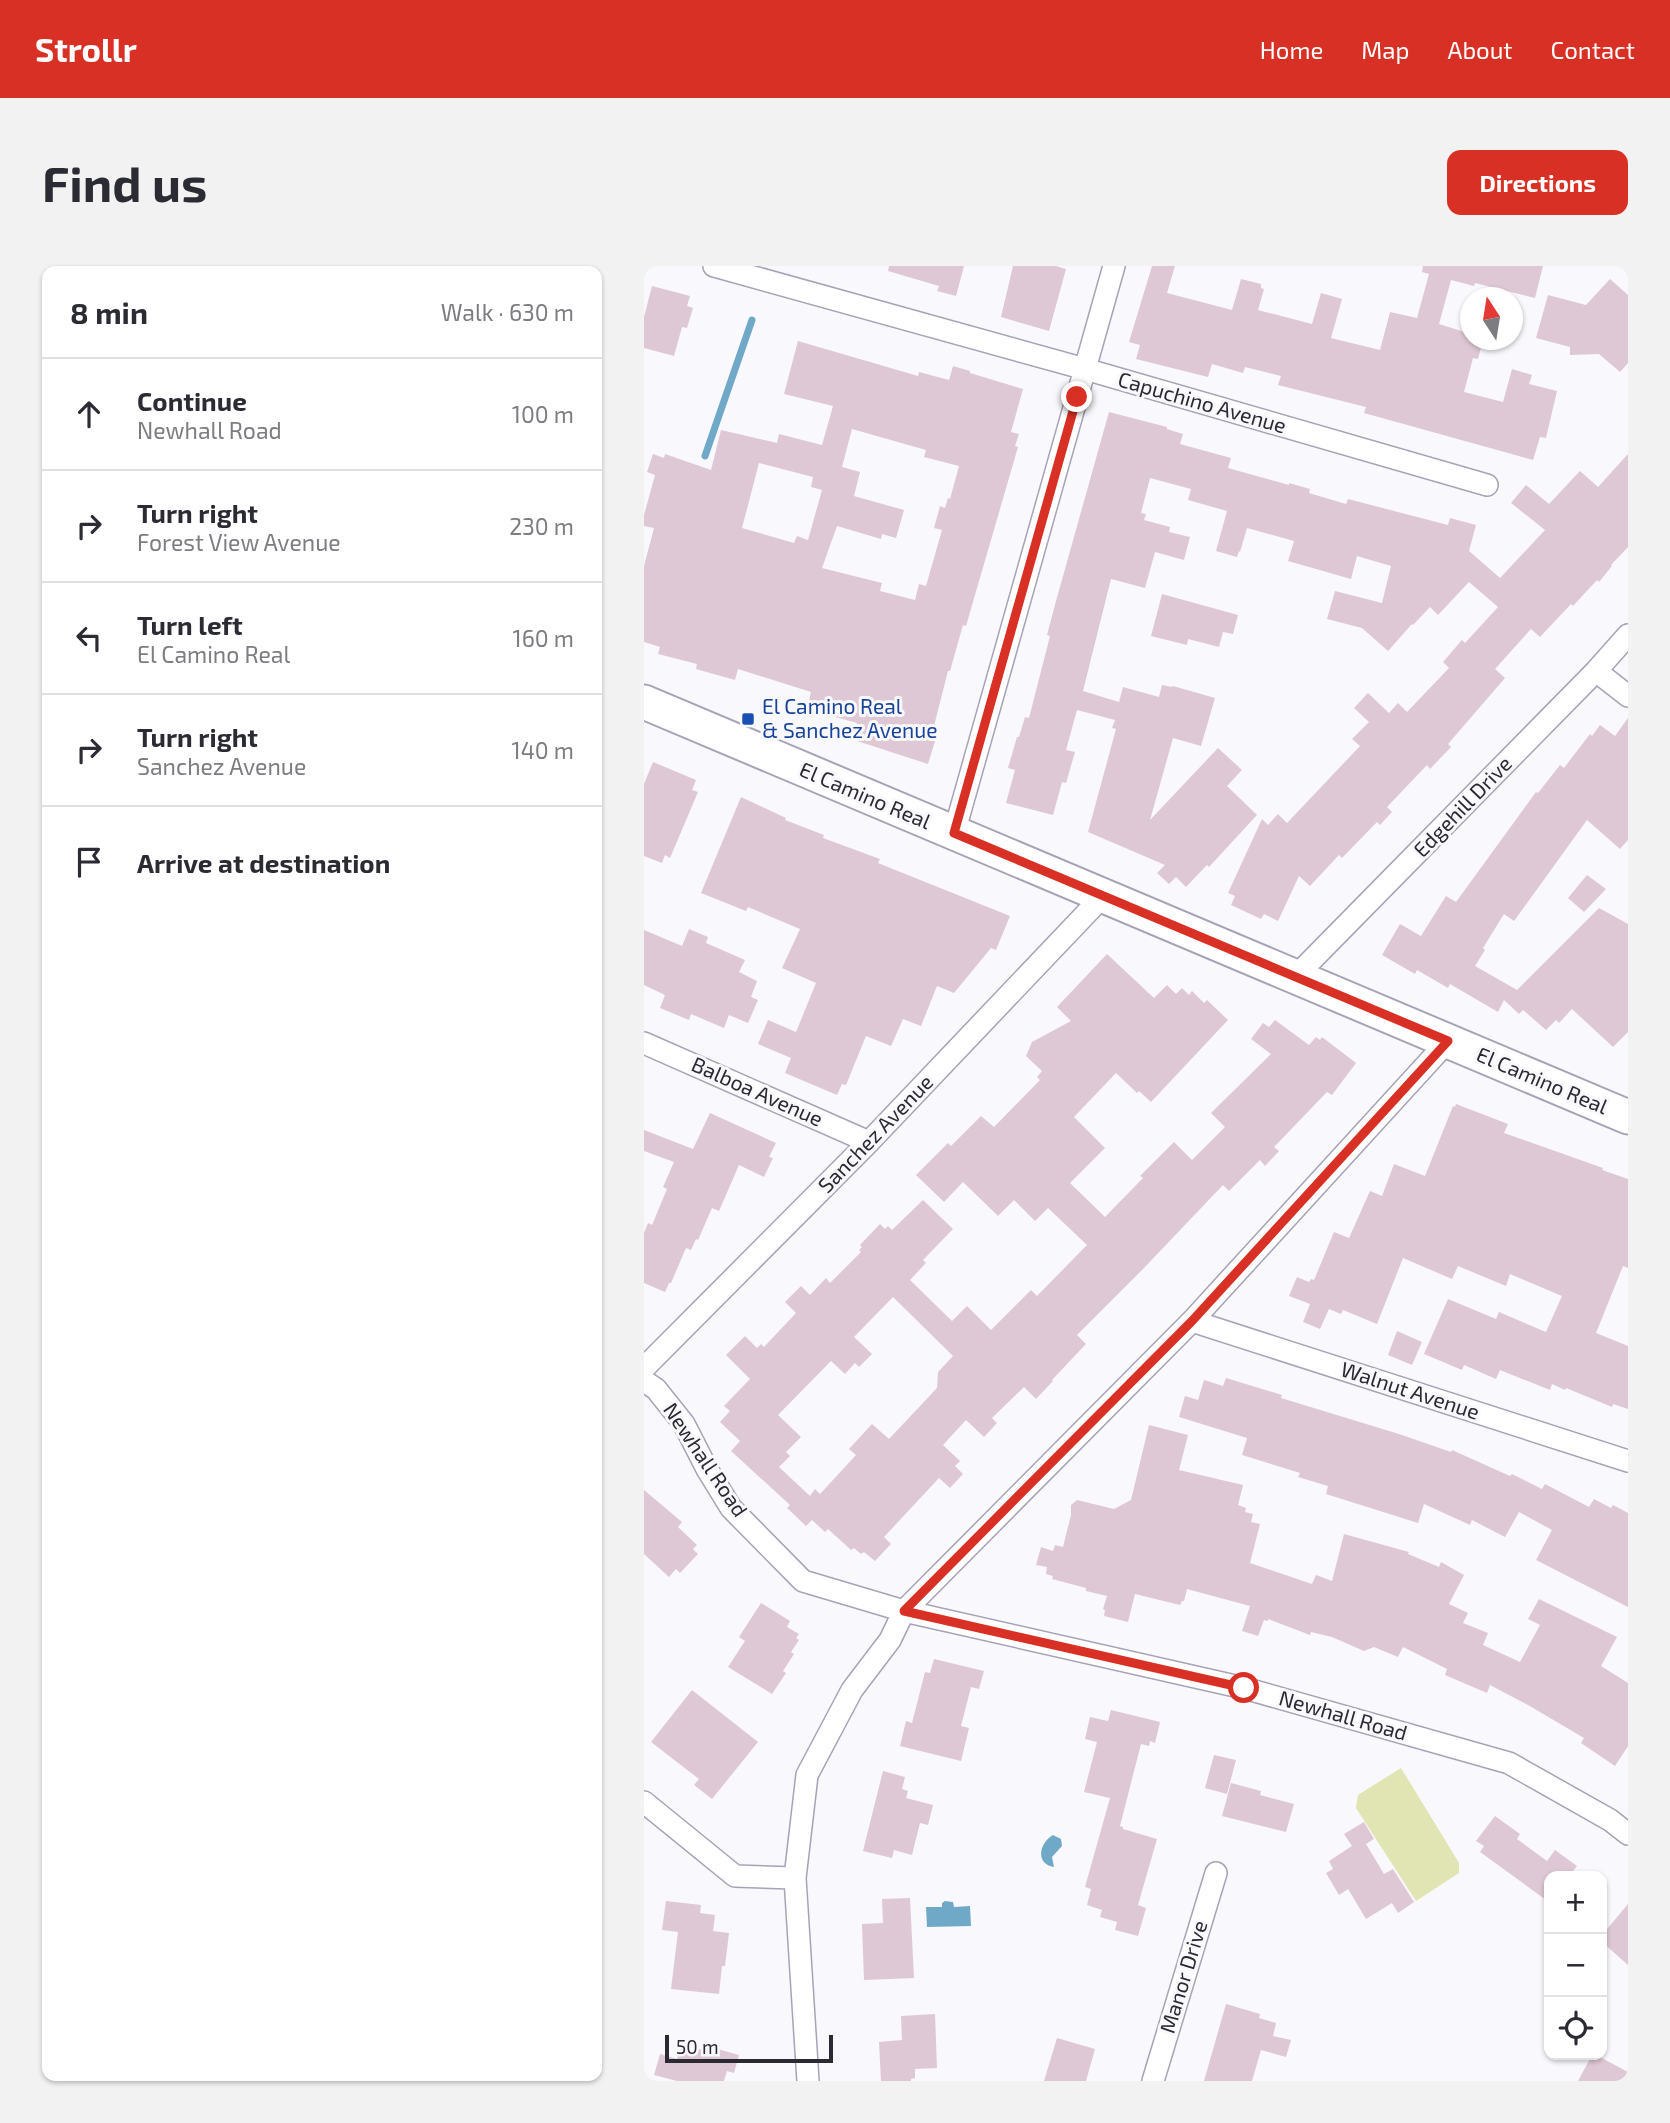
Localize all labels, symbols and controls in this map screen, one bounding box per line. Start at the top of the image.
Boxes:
text: Strollr [35,29,137,69]
text: Home [1260,35,1323,64]
text: Map [1361,35,1409,64]
text: About [1447,35,1513,64]
text: Contact [1551,35,1635,64]
button: Directions [1447,150,1628,215]
text: Find us [42,153,207,212]
north arrow [1460,287,1523,350]
text: 8 min [70,294,148,330]
text: Walk · 630 m [441,298,574,326]
street label: Capuchino Avenue [1115,366,1289,438]
route end [1061,381,1092,412]
text: Continue [137,385,247,416]
icon: ahead [70,395,108,433]
text: 100 m [512,400,574,428]
text: Newhall Road [137,416,282,444]
text: Turn right [137,497,258,528]
icon: right [70,507,108,545]
text: 230 m [509,512,574,540]
text: Forest View Avenue [137,528,341,556]
text: Turn left [137,609,243,640]
icon: left [70,619,108,657]
text: 160 m [513,624,574,652]
text: El Camino Real [137,640,290,668]
place label: El Camino Real & Sanchez Avenue [762,693,937,742]
marker: El Camino Real & Sanchez Avenue [740,711,756,727]
text: Turn right [137,721,258,752]
icon: right [70,731,108,769]
text: 140 m [512,736,574,764]
street label: Edgehill Drive [1408,750,1516,862]
text: Sanchez Avenue [137,752,306,780]
street label: El Camino Real [796,756,936,834]
icon: arrive [70,843,108,881]
text: Arrive at destination [137,847,390,878]
street label: El Camino Real [1473,1041,1613,1119]
street label: Balboa Avenue [688,1051,827,1131]
street label: Sanchez Avenue [812,1069,938,1197]
street label: Walnut Avenue [1338,1355,1483,1424]
street label: Newhall Road [659,1397,754,1521]
route start [1228,1672,1259,1703]
street label: Newhall Road [1276,1684,1410,1745]
map controls [1544,1871,1607,2060]
button: + [1544,1871,1607,1934]
street label: Manor Drive [1154,1917,1212,2036]
button: − [1544,1934,1607,1997]
button: locate [1544,1997,1607,2060]
scale bar [665,2032,833,2064]
text: 50 m [676,2035,719,2058]

